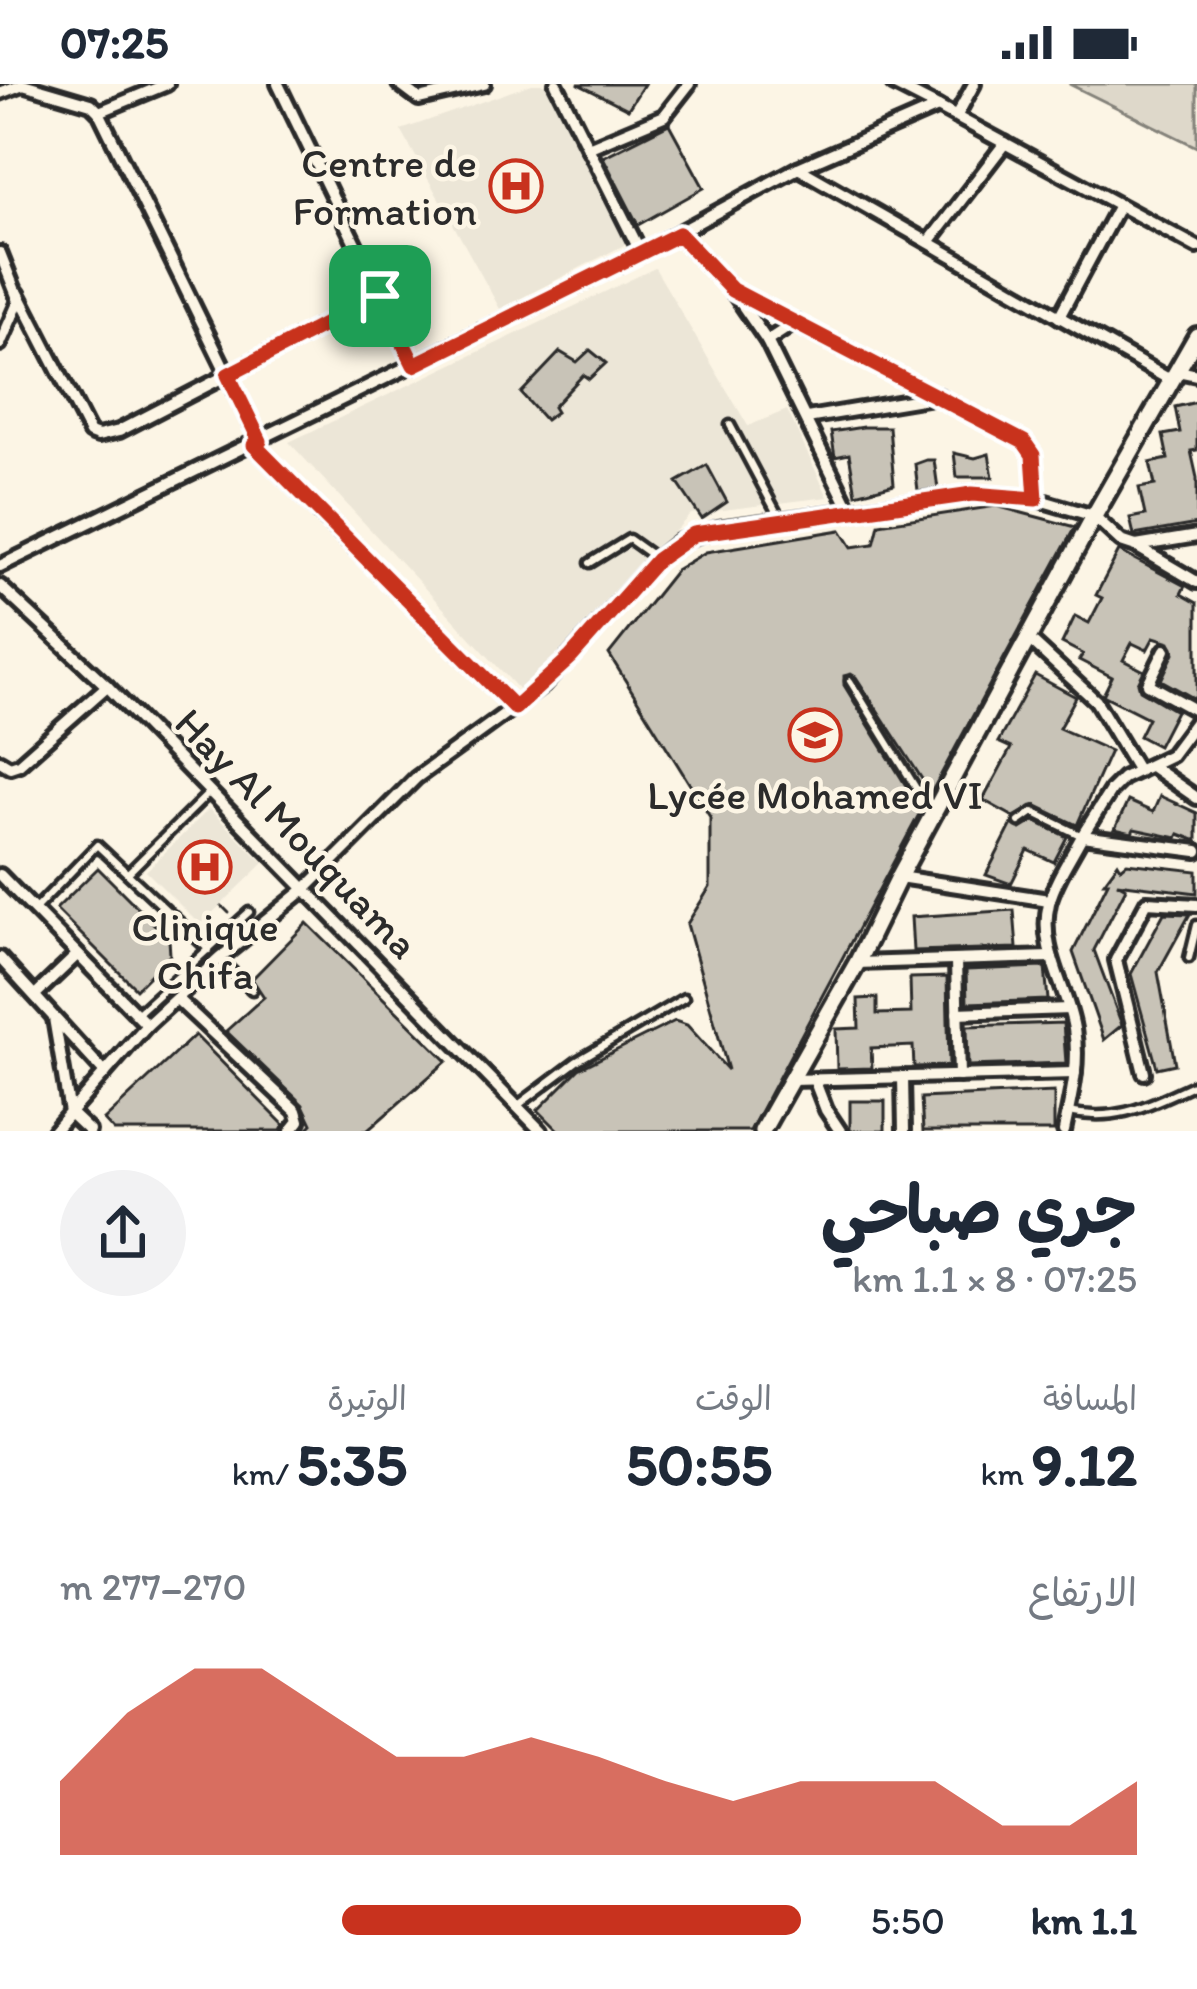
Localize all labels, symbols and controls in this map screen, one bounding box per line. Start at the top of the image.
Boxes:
text: 07:25 [60,15,168,69]
place label: Centre de Formation [292,137,477,236]
hospital icon: Centre de Formation [488,158,544,214]
pin [329,245,431,347]
icon: arrive [347,263,413,329]
street label: Hay Al Mouquama [165,697,429,969]
school or university icon: Lycée Mohamed VI [787,707,843,763]
place label: Lycée Mohamed VI [647,769,983,820]
hospital icon: Clinique Chifa [177,839,233,895]
place label: Clinique Chifa [131,901,279,1000]
button: share [60,1170,186,1296]
text: جري صباحي [821,1170,1137,1250]
text: 07:25 · 8 × 1.1 km [852,1255,1137,1302]
text: الوتيرة [327,1379,407,1418]
text: الوقت [695,1379,772,1418]
text: المسافة [1043,1379,1137,1418]
text: 5:35 [297,1428,407,1500]
text: 50:55 [626,1428,772,1500]
text: 9.12 [1031,1428,1137,1500]
text: /km [232,1454,297,1493]
text: km [980,1454,1031,1493]
text: 270–277 m [60,1563,246,1610]
text: الارتفاع [1028,1569,1137,1616]
text: 5:50 [870,1897,945,1944]
text: 1.1 km [1031,1897,1137,1944]

